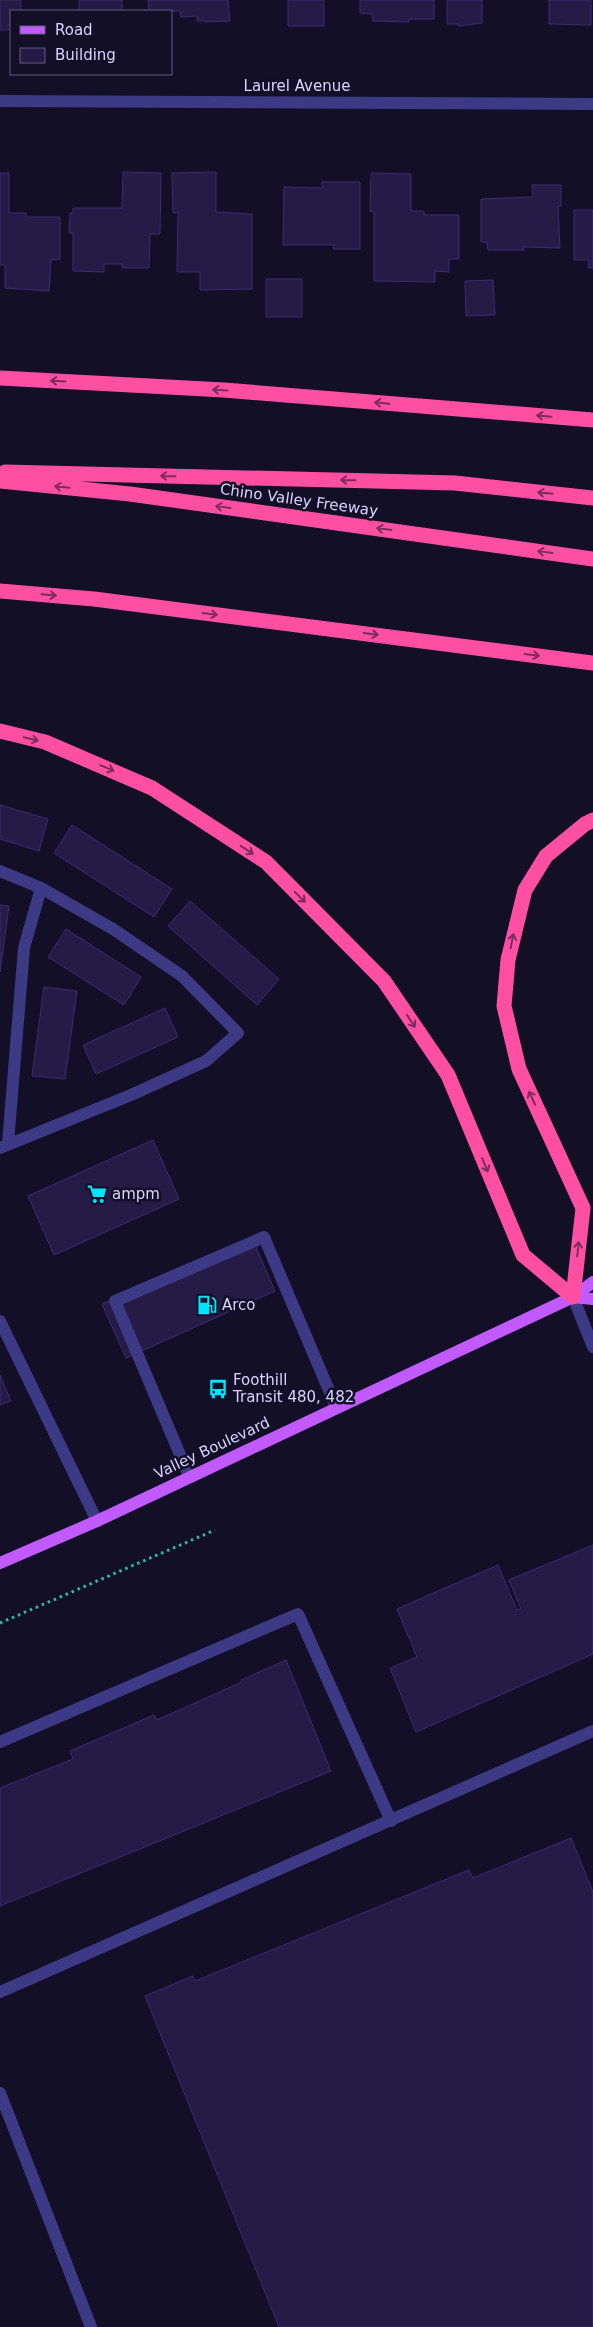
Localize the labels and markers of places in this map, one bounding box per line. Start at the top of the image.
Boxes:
supermarket icon: ampm [86,1183,108,1205]
place label: ampm [112,1185,160,1203]
fuel station icon: Arco [196,1294,218,1316]
place label: Arco [222,1296,256,1314]
place label: Foothill Transit 480, 482 [232,1371,354,1406]
bus stop icon: Foothill Transit 480, 482 [207,1378,229,1400]

